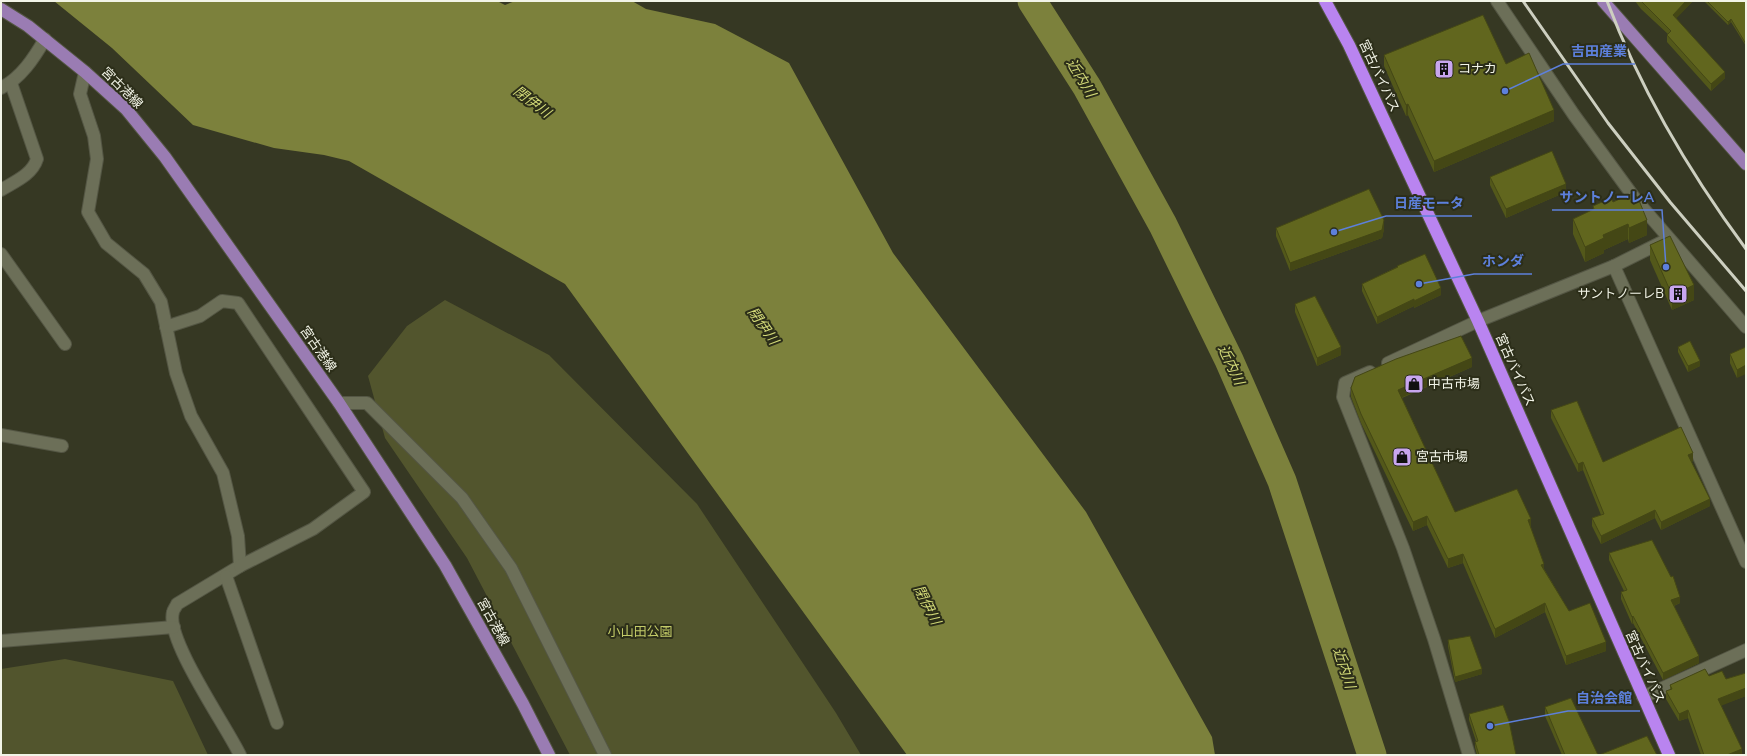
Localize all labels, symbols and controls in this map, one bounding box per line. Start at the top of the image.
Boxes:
street label: 宮古バイパス [1354,37,1404,115]
callout: 吉田産業 [1563,38,1635,64]
text: 吉田産業 [1571,42,1627,61]
water label: 近内川 [1062,55,1101,103]
building icon: コナカ [1433,58,1455,80]
place label: コナカ [1458,60,1497,78]
street label: 宮古港線 [97,63,147,113]
water label: 閉伊川 [510,82,556,123]
callout: サントノーレA [1552,184,1662,210]
text: サントノーレA [1560,188,1655,207]
callout: 日産モータ [1386,190,1472,216]
text: 日産モータ [1394,194,1464,213]
callout: ホンダ [1474,248,1532,274]
text: ホンダ [1482,252,1524,271]
building icon: サントノーレB [1667,283,1689,305]
place label: サントノーレB [1577,285,1664,303]
water label: 閉伊川 [743,303,784,350]
street label: 宮古港線 [296,323,340,375]
street label: 宮古バイパス [1491,331,1539,409]
water label: 近内川 [1214,342,1249,390]
shop icon: 中古市場 [1403,373,1425,395]
place label: 中古市場 [1428,375,1480,393]
shop icon: 宮古市場 [1391,446,1413,468]
place label: 宮古市場 [1416,448,1468,466]
water label: 閉伊川 [909,582,946,630]
street label: 宮古港線 [473,595,513,649]
park label: 小山田公園 [607,623,673,641]
street label: 宮古バイパス [1621,628,1669,706]
water label: 近内川 [1328,645,1360,693]
callout: 自治会館 [1568,685,1640,711]
text: 自治会館 [1576,689,1632,708]

